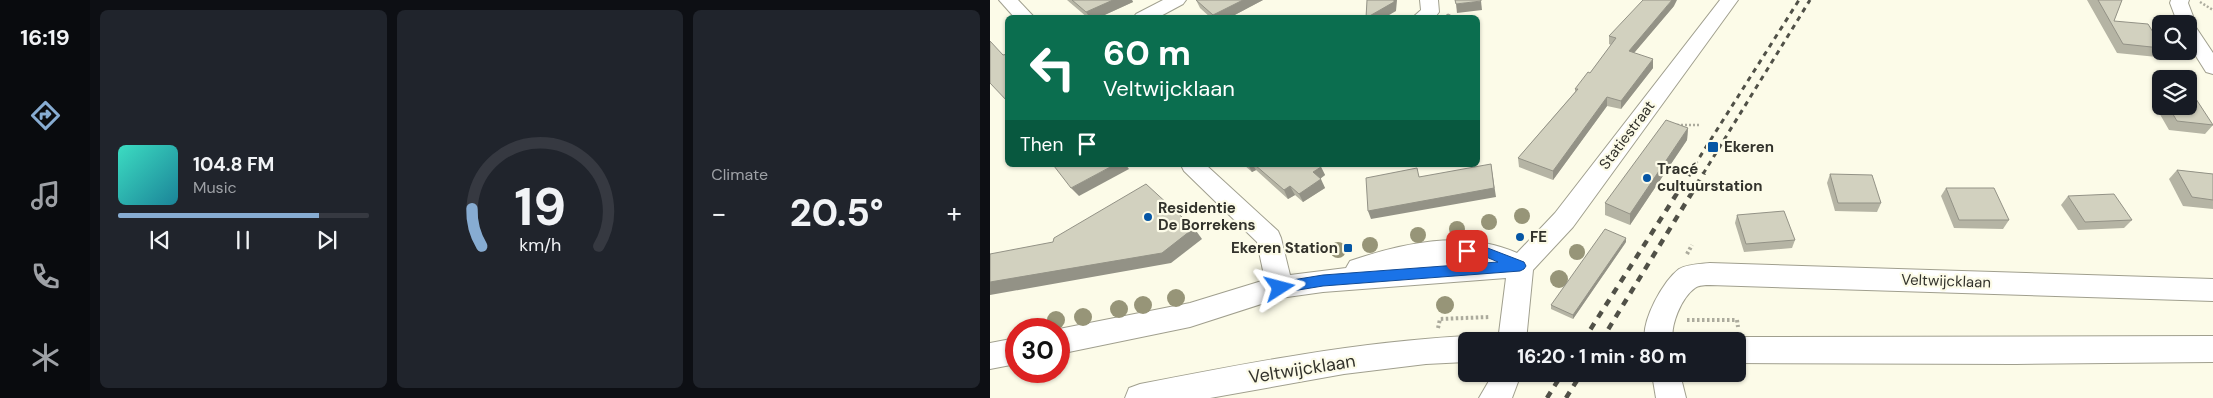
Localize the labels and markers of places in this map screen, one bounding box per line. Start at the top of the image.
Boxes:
place label: Ekeren [1724,137,1774,157]
marker: Ekeren [1706,140,1720,154]
place label: Tracé cultuurstation [1657,159,1762,196]
marker: Tracé cultuurstation [1641,172,1653,184]
place label: Residentie De Borrekens [1158,198,1255,235]
marker: Residentie De Borrekens [1142,211,1154,223]
place label: FE [1530,227,1547,247]
pin [1446,230,1488,272]
marker: FE [1514,231,1526,243]
place label: Ekeren Station [1231,238,1338,258]
marker: Ekeren Station [1342,242,1354,254]

